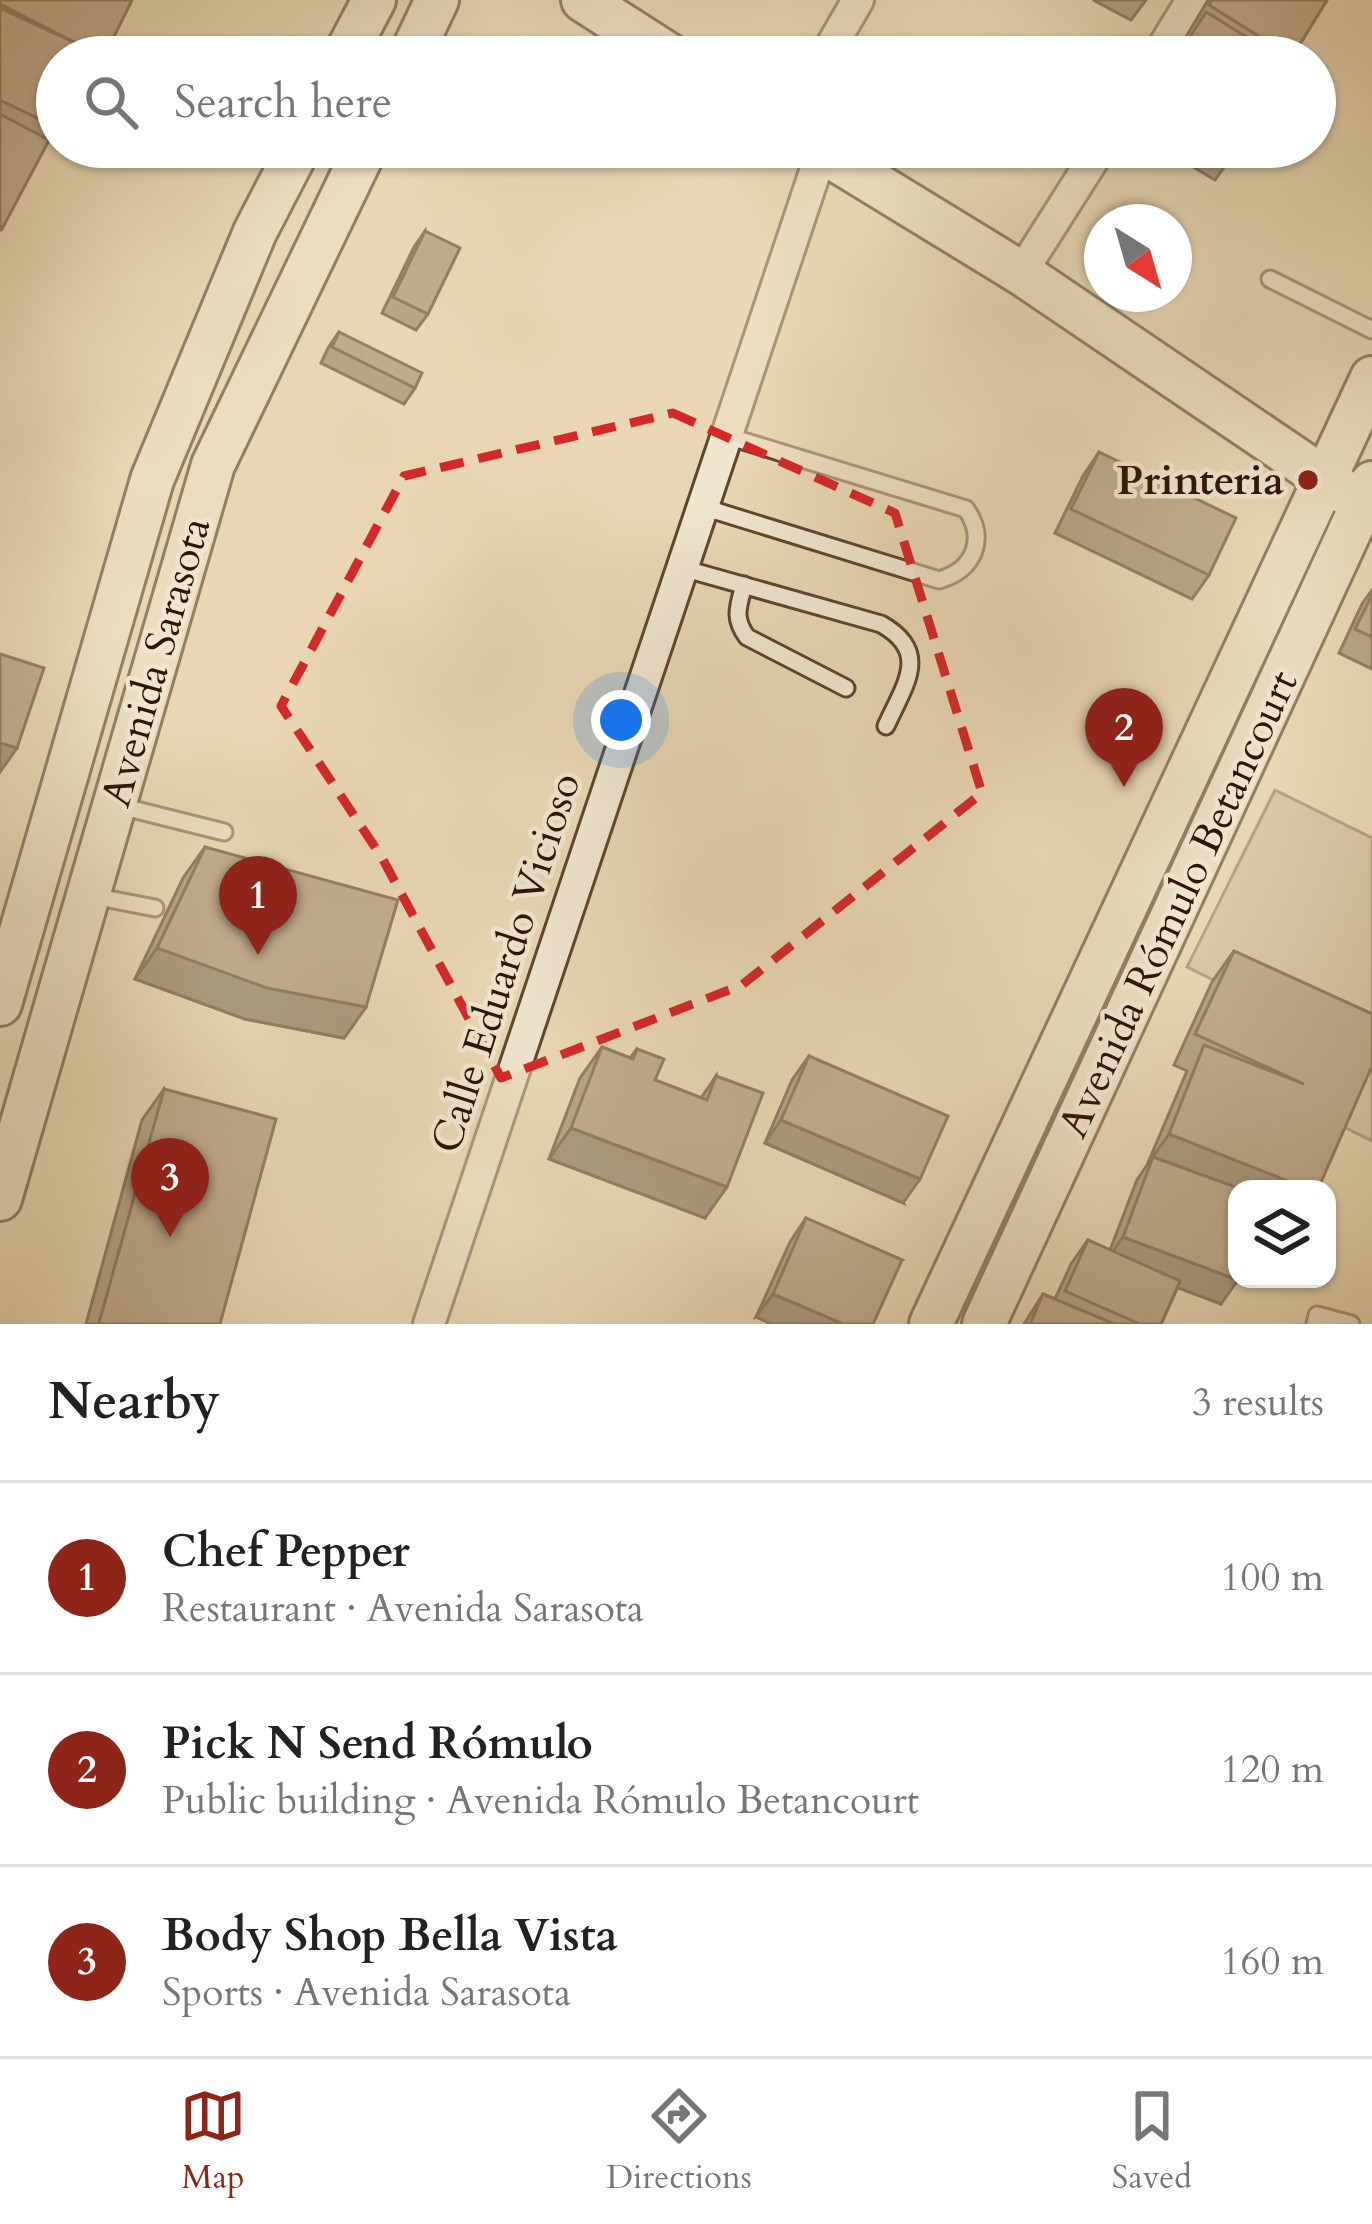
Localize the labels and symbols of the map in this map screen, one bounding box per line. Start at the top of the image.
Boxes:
north arrow [1084,204,1192,312]
place label: Printeria [1117,452,1284,509]
marker: Printeria [1295,467,1321,493]
street label: Avenida Sarasota [87,511,225,813]
street label: Avenida Rómulo Betancourt [1045,661,1311,1147]
pin: 2 [1085,688,1163,787]
your location [591,690,651,750]
street label: Calle Eduardo Vicioso [418,766,594,1160]
pin: 1 [219,856,297,955]
pin: 3 [131,1138,209,1237]

